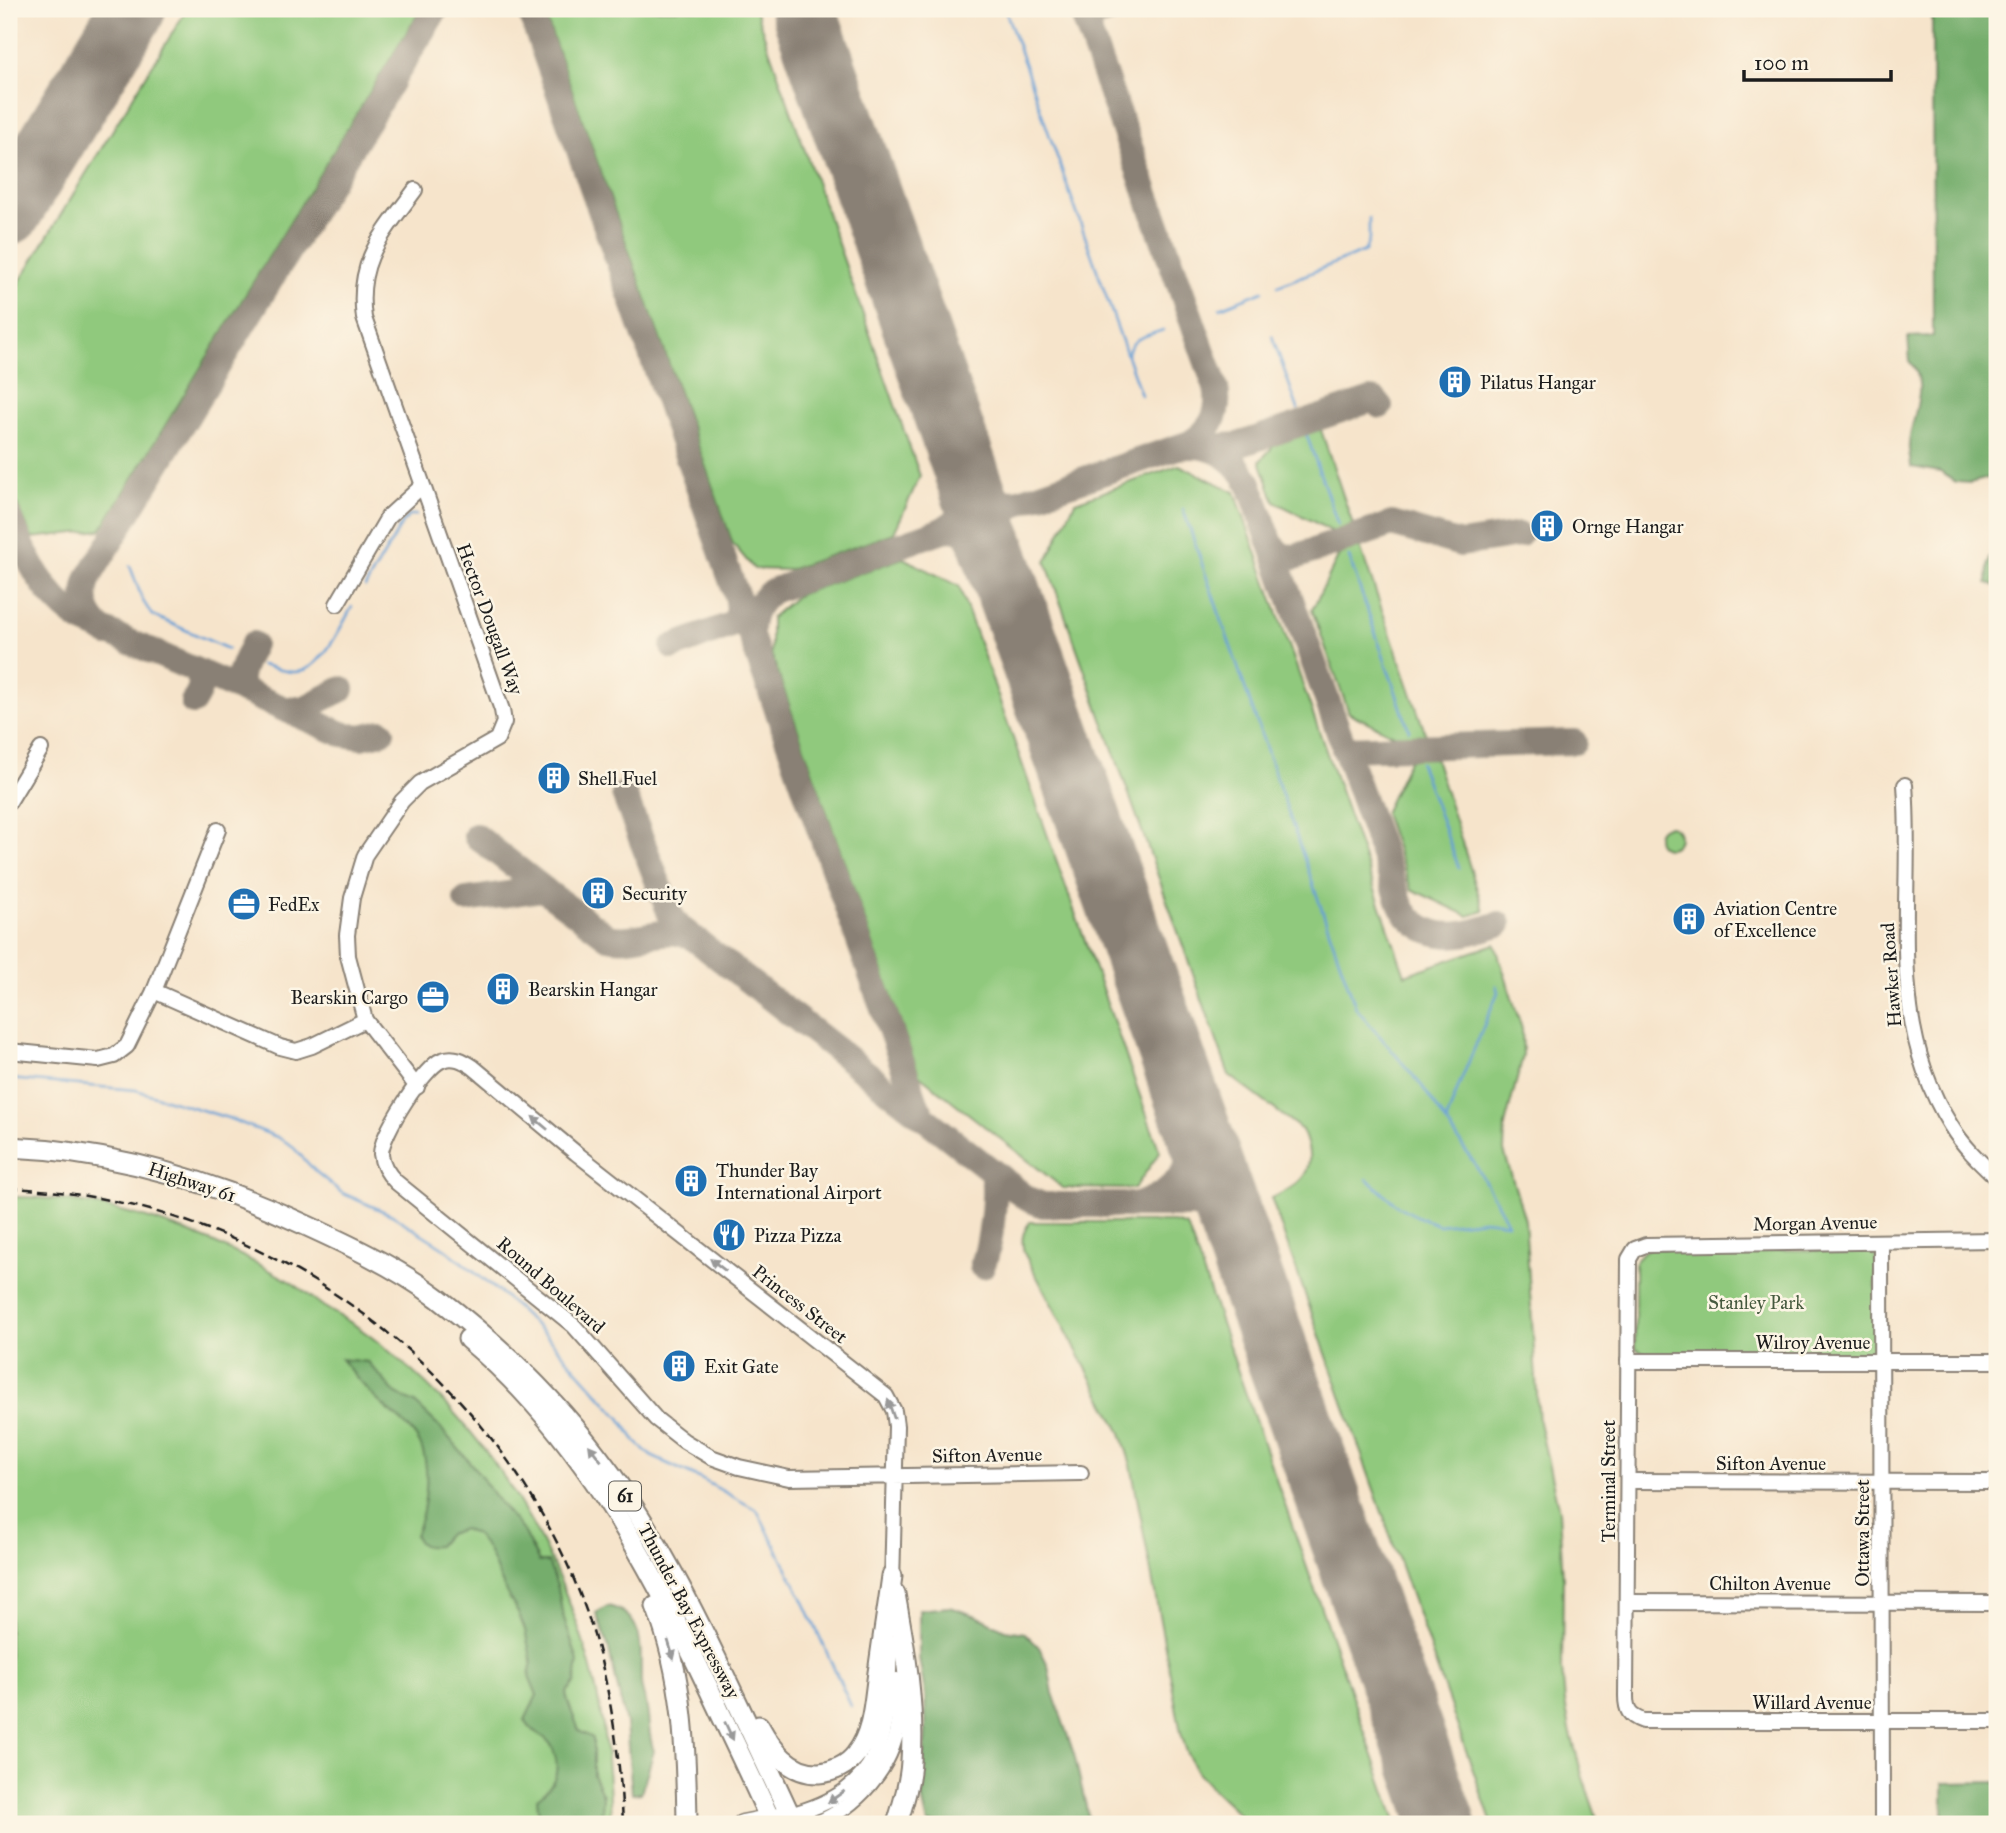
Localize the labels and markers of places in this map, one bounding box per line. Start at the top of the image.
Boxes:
building icon: Pilatus Hangar [1436,363,1474,401]
place label: Pilatus Hangar [1480,371,1597,395]
building icon: Ornge Hangar [1528,507,1566,545]
place label: Ornge Hangar [1572,515,1684,539]
building icon: Shell Fuel [535,759,573,797]
place label: Shell Fuel [578,767,658,790]
building icon: Security [579,874,617,912]
place label: Security [622,882,688,905]
office icon: FedEx [225,885,263,923]
place label: FedEx [268,893,320,916]
place label: Aviation Centre of Excellence [1713,897,1837,942]
building icon: Aviation Centre of Excellence [1670,900,1708,938]
building icon: Bearskin Hangar [484,970,522,1008]
office icon: Bearskin Cargo [414,978,452,1016]
place label: Bearskin Hangar [528,978,659,1002]
place label: Bearskin Cargo [290,986,408,1010]
place label: Thunder Bay International Airport [716,1159,882,1204]
building icon: Thunder Bay International Airport [672,1162,710,1200]
restaurant icon: Pizza Pizza [710,1216,748,1254]
place label: Pizza Pizza [754,1224,842,1247]
building icon: Exit Gate [660,1347,698,1385]
place label: Exit Gate [704,1355,779,1378]

